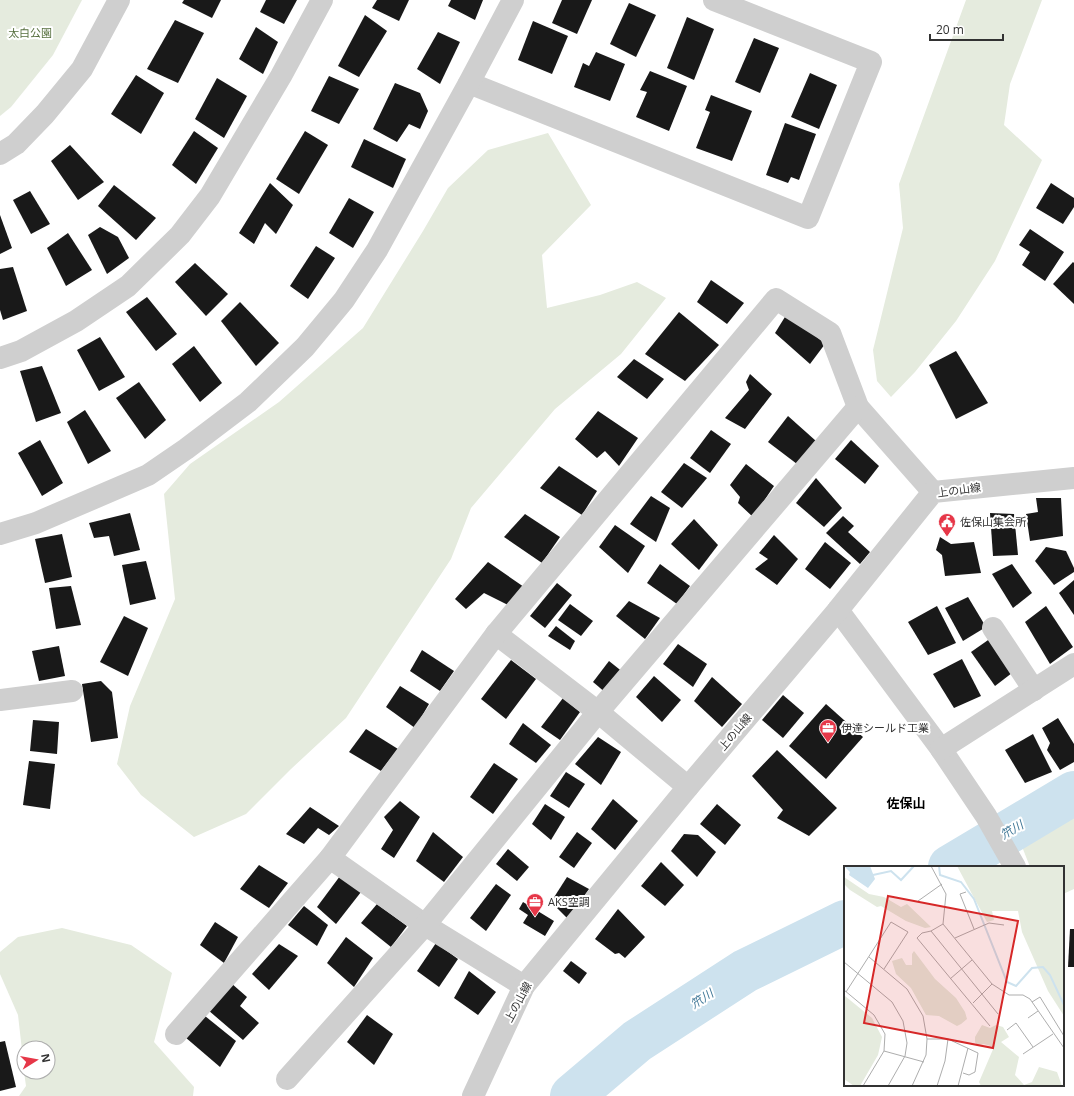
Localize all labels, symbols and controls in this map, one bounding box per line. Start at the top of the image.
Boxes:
scale bar [930,16,1003,42]
text: 20 m [936,21,964,38]
park label: 太白公園 [8,25,52,40]
street label: 上の山線 [936,479,982,500]
public building icon: 佐保山集会所 [937,512,957,537]
place label: 佐保山集会所 [960,514,1027,529]
street label: 上の山線 [715,710,755,753]
office icon: 伊達シールド工業 [818,718,838,743]
place label: 伊達シールド工業 [841,720,929,735]
district label: 佐保山 [886,794,926,812]
water label: 笊川 [997,815,1028,843]
inset map [844,866,1064,1086]
office icon: AKS空調 [525,892,545,917]
place label: AKS空調 [548,894,590,909]
street label: 上の山線 [501,979,535,1025]
water label: 笊川 [687,984,718,1012]
north arrow [16,1040,56,1080]
text: N [38,1052,55,1064]

